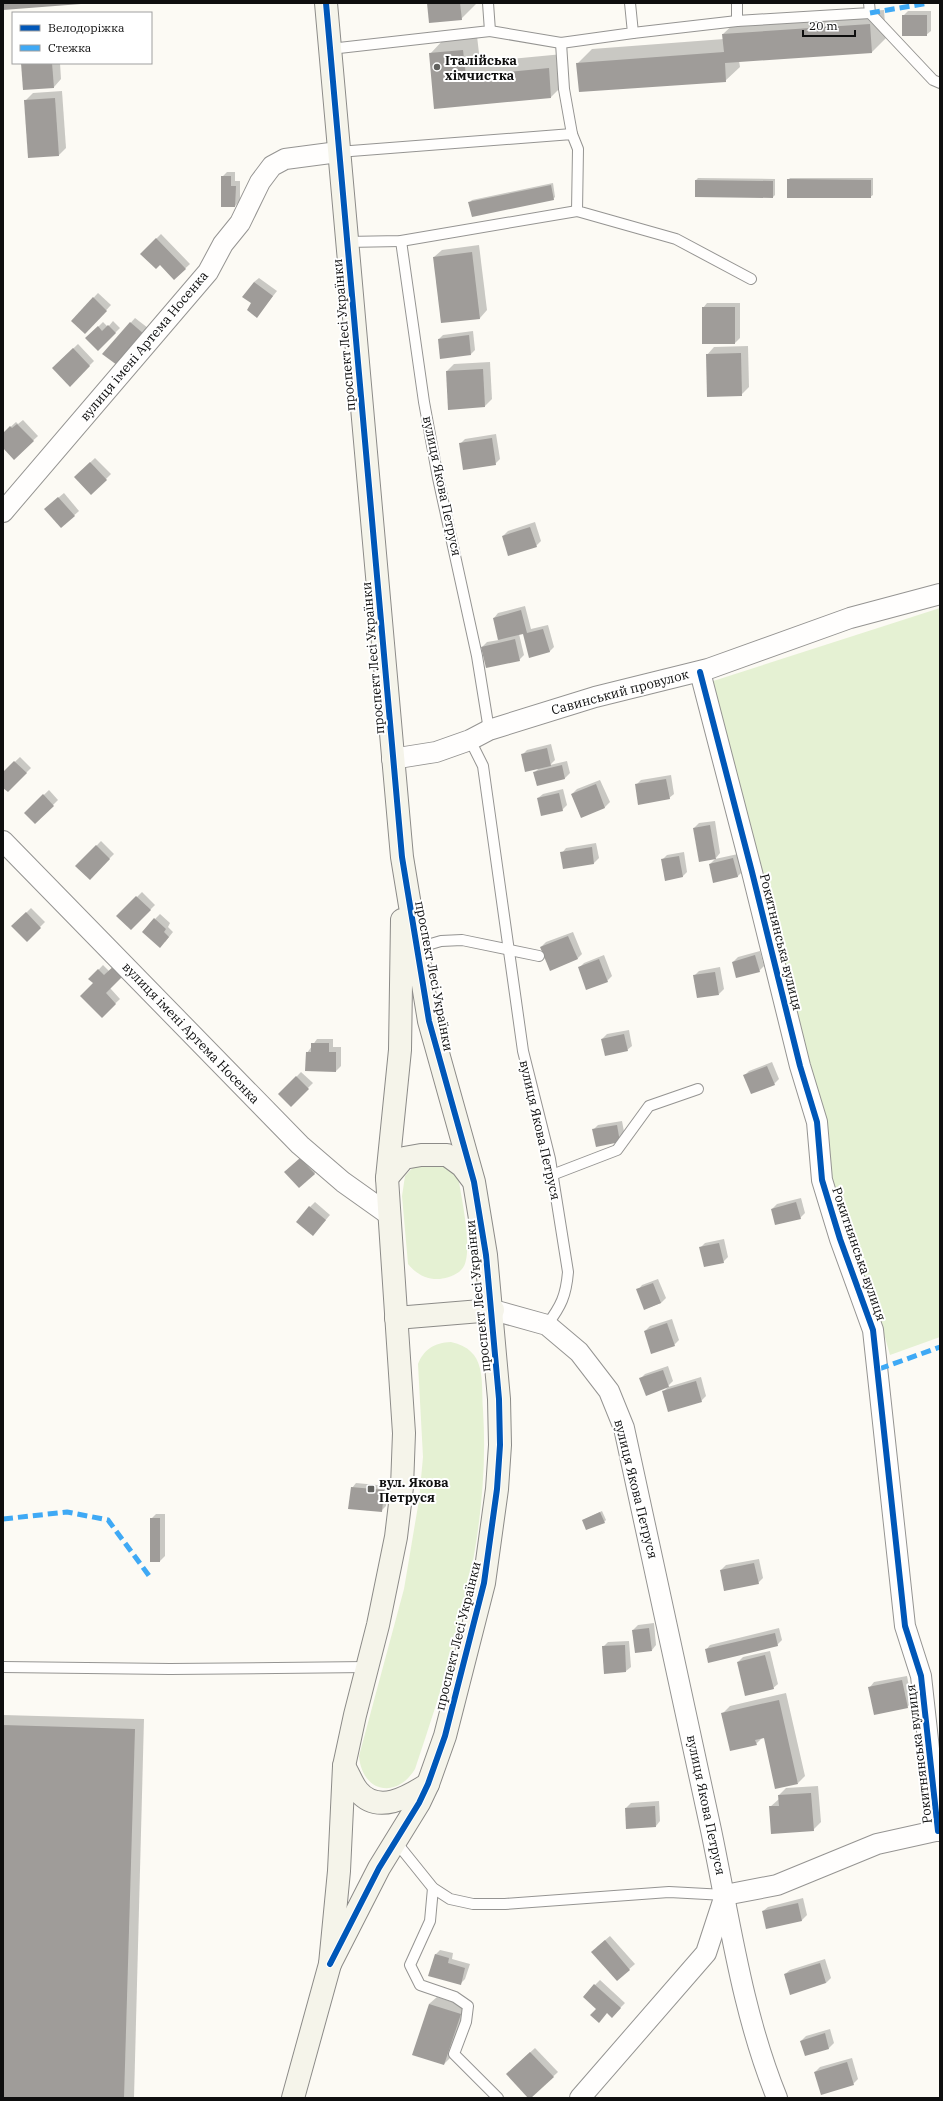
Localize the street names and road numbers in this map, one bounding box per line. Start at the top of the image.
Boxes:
street label: проспект Лесі Українки [329,258,359,412]
street label: вулиця імені Артема Носенка [76,268,212,424]
street label: вулиця Якова Петруся [419,414,465,558]
street label: проспект Лесі Українки [358,581,388,735]
street label: Савинський провулок [549,665,691,719]
street label: Рокитнянська вулиця [756,872,806,1012]
street label: проспект Лесі Українки [411,899,457,1053]
street label: вулиця імені Артема Носенка [119,959,263,1107]
street label: вулиця Якова Петруся [516,1058,564,1202]
street label: Рокитнянська вулиця [828,1185,890,1323]
street label: проспект Лесі Українки [462,1219,494,1373]
street label: вулиця Якова Петруся [610,1417,662,1561]
street label: проспект Лесі Українки [431,1560,485,1712]
street label: Рокитнянська вулиця [902,1683,936,1825]
street label: вулиця Якова Петруся [683,1733,729,1877]

